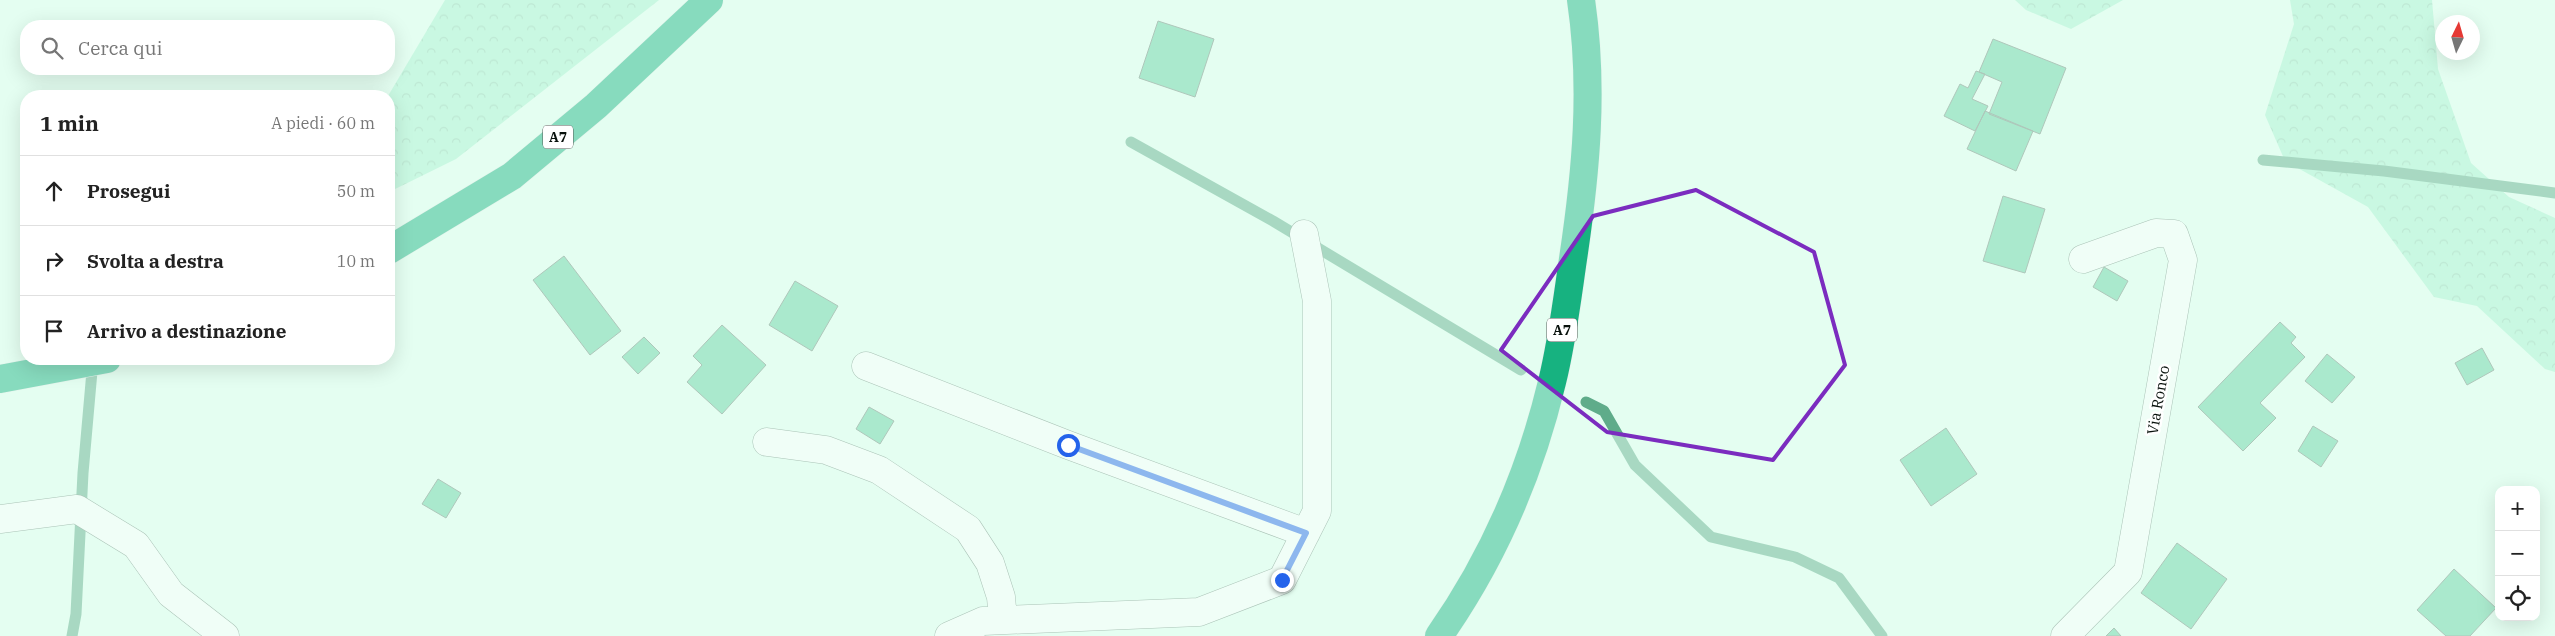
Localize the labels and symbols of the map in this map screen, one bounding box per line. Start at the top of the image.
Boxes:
north arrow [2435,15,2480,60]
road number: A7 [543,125,573,148]
road number: A7 [1547,318,1577,342]
street label: Via Ronco [2143,364,2173,436]
route start [1057,434,1080,457]
route end [1271,569,1294,592]

